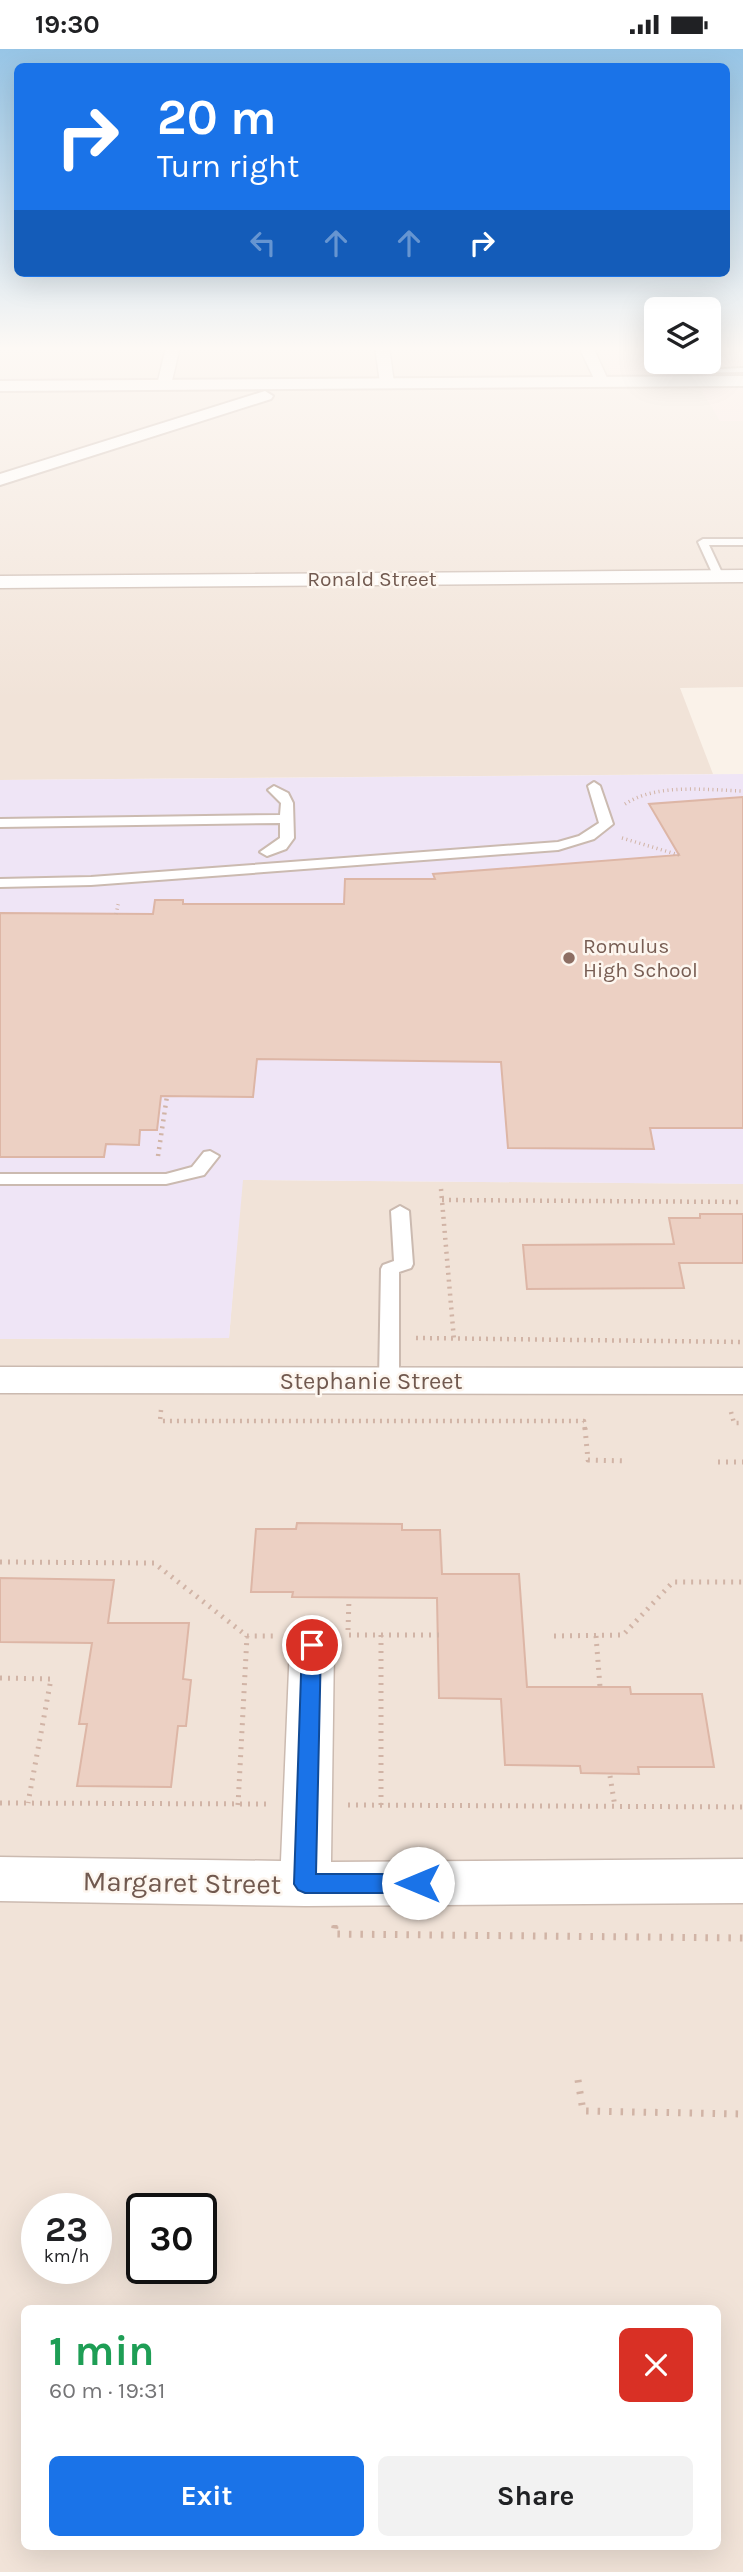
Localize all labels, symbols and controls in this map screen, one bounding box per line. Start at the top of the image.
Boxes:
text: 19:30 [35,9,100,40]
text: 20 m [157,89,277,146]
icon: right [42,91,133,182]
text: Turn right [157,148,299,185]
icon: left [244,224,282,262]
icon: ahead [317,224,355,262]
icon: ahead [390,224,428,262]
icon: right [463,224,501,262]
map controls [644,297,721,374]
button: layers [644,297,721,374]
street label: Ronald Street [307,567,437,591]
place label: Romulus High School [583,934,698,982]
marker: Romulus High School [561,950,577,966]
street label: Stephanie Street [279,1367,463,1395]
pin [282,1615,342,1675]
icon: arrive [293,1626,331,1664]
position arrow [381,1846,455,1920]
street label: Margaret Street [82,1864,282,1901]
speed limit sign: 30 [126,2193,217,2284]
text: 23 [45,2209,88,2250]
text: km/h [44,2245,89,2267]
text: 1 min [49,2326,154,2376]
button: close [619,2328,693,2402]
text: 60 m · 19:31 [49,2377,165,2404]
button: Exit [49,2456,364,2536]
button: Share [378,2456,693,2536]

